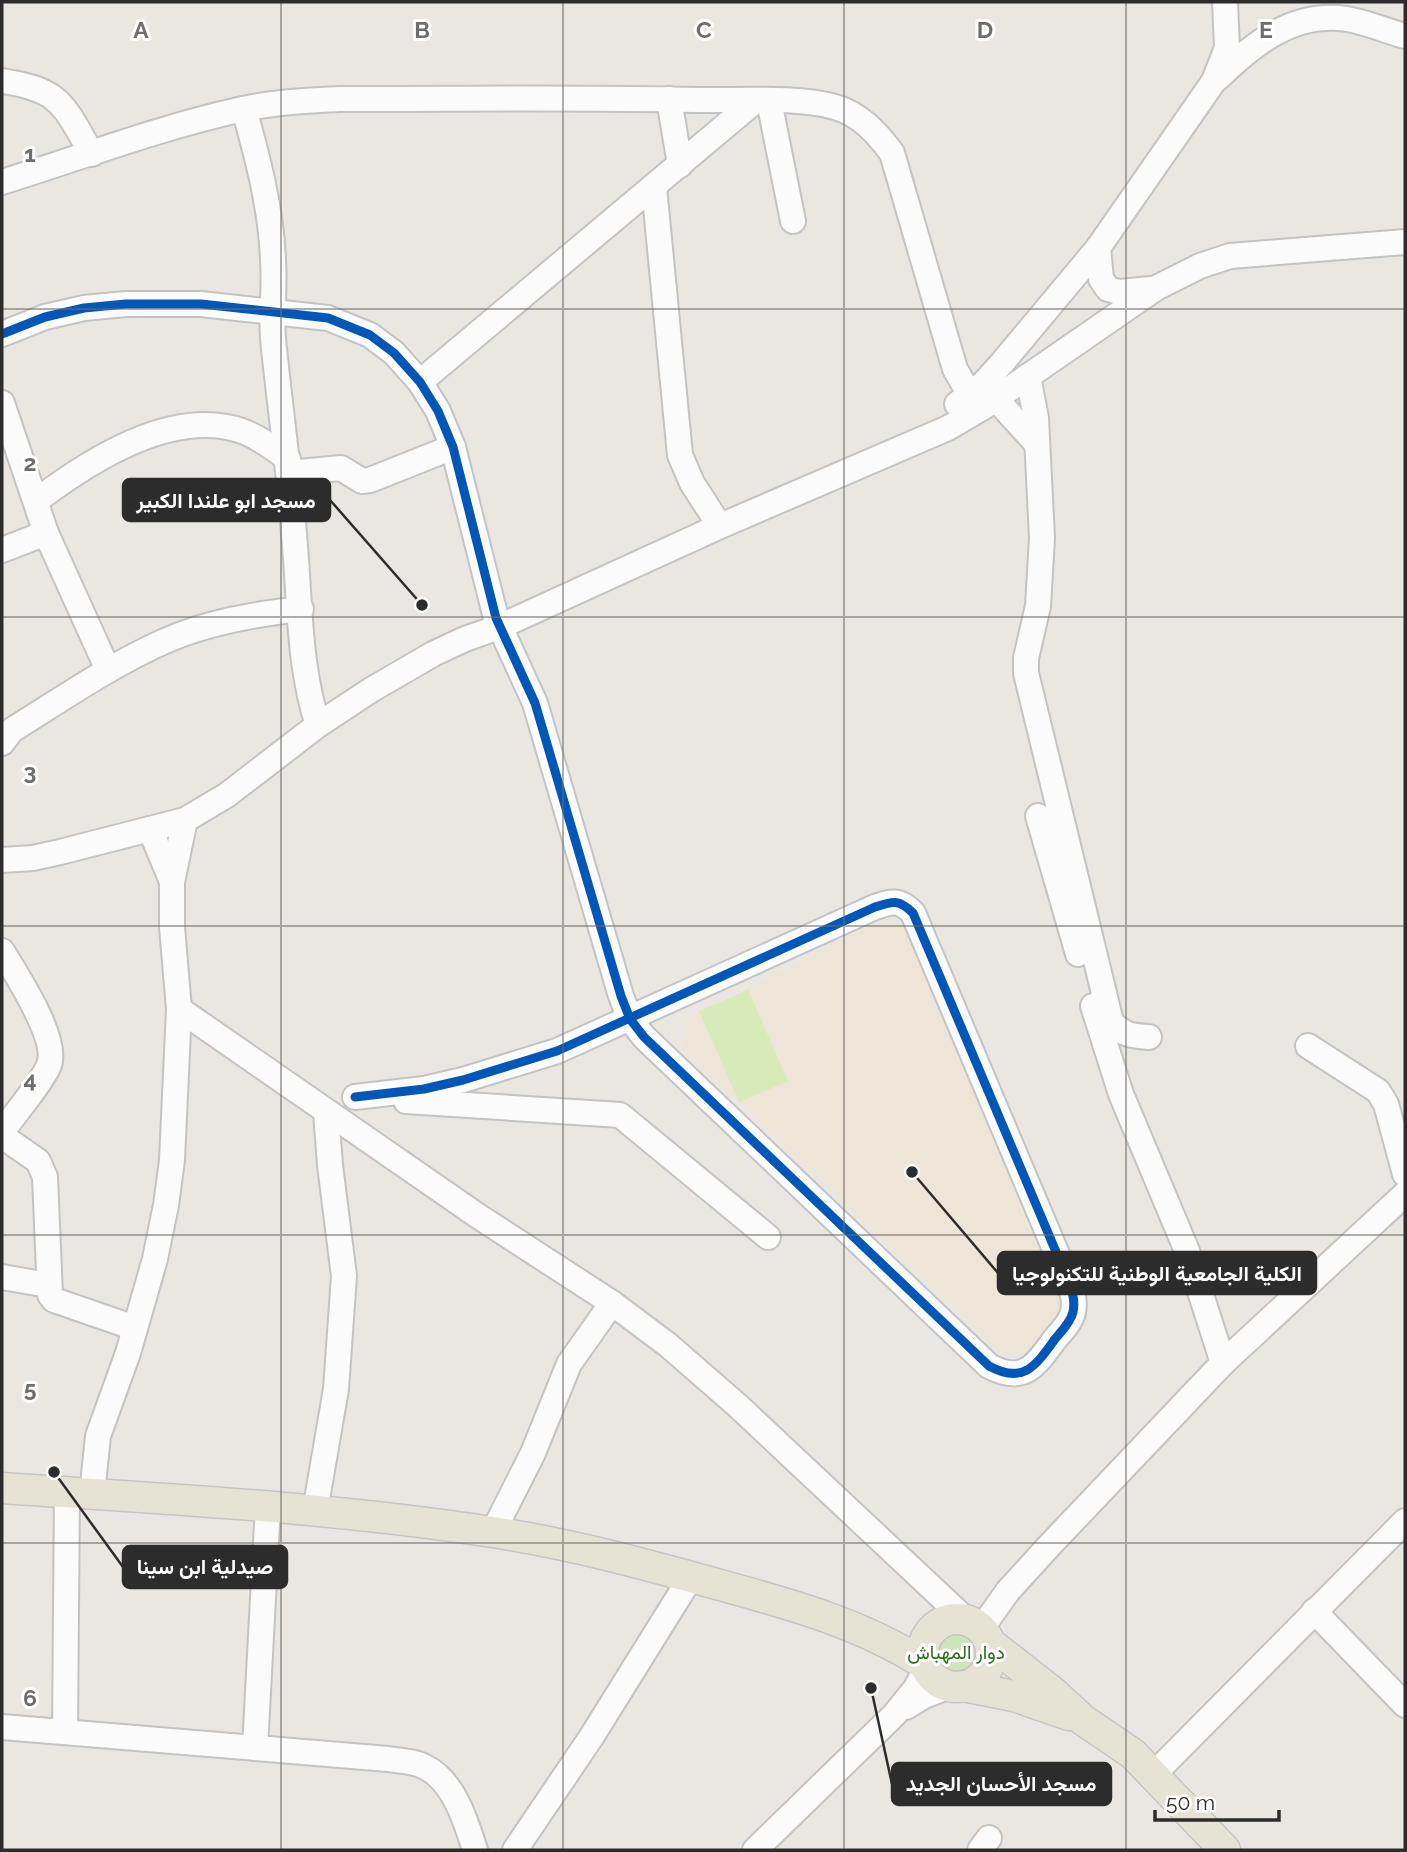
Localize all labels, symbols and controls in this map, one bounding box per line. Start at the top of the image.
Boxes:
text: A [133,16,149,43]
text: B [414,16,430,43]
text: C [696,16,712,43]
text: D [977,16,993,43]
text: E [1259,16,1273,43]
text: 1 [24,140,36,167]
text: 2 [24,449,36,476]
callout: مسجد ابو علندا الكبير [123,479,330,521]
text: مسجد ابو علندا الكبير [135,488,316,514]
text: 3 [24,758,36,785]
text: 4 [23,1066,37,1093]
callout: الكلية الجامعية الوطنية للتكنولوجيا [998,1252,1316,1294]
text: الكلية الجامعية الوطنية للتكنولوجيا [1012,1261,1302,1287]
text: 5 [24,1375,37,1402]
callout: صيدلية ابن سينا [123,1546,287,1588]
text: صيدلية ابن سينا [137,1554,273,1579]
park label: دوار المهباش [907,1641,1005,1664]
text: 6 [23,1684,37,1711]
callout: مسجد الأحسان الجديد [892,1763,1111,1805]
text: مسجد الأحسان الجديد [906,1771,1096,1796]
scale bar [1155,1778,1279,1822]
text: 50 m [1166,1790,1215,1815]

